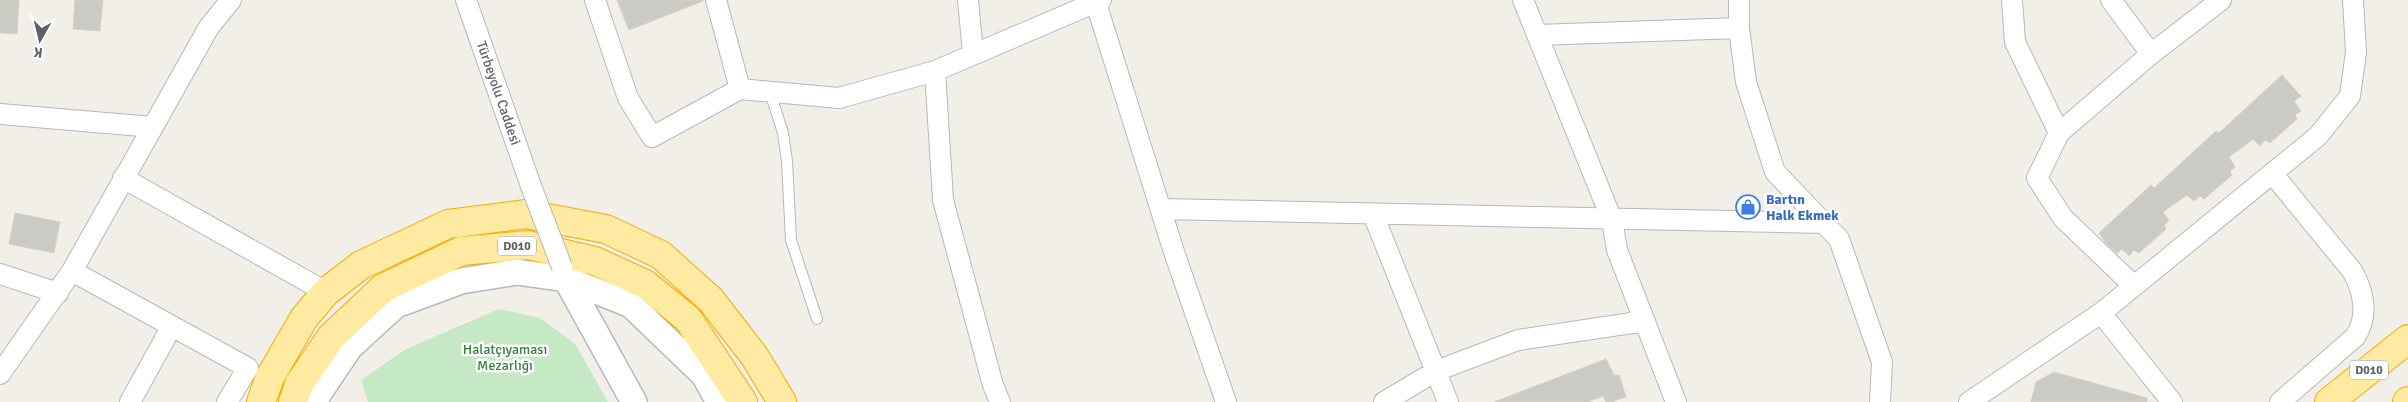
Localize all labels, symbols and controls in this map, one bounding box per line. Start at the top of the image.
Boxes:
north arrow [15,15,65,65]
street label: Türbeyolu Caddesi [473,39,524,147]
text: K [32,43,44,61]
place label: Bartın Halk Ekmek [1766,191,1839,224]
shop icon: Bartın Halk Ekmek [1735,194,1761,220]
road number: D010 [498,237,536,256]
park label: Halatçıyaması Mezarlığı [463,341,547,374]
road number: D010 [2350,360,2388,380]

